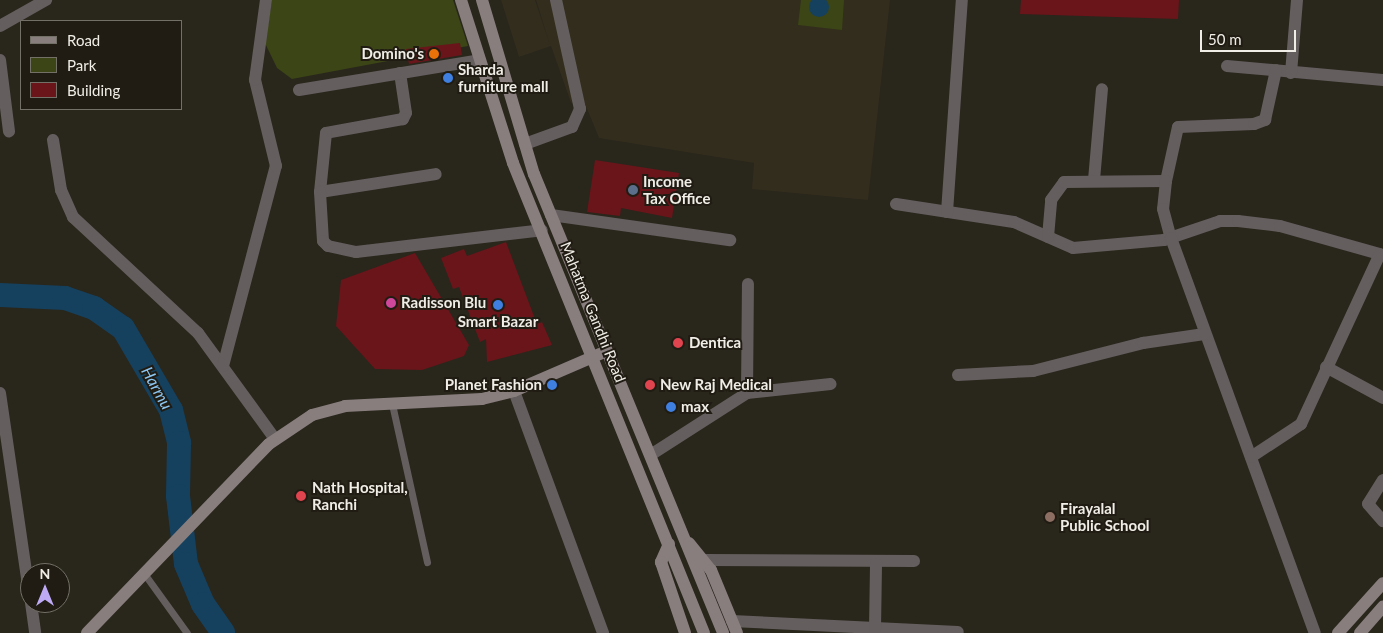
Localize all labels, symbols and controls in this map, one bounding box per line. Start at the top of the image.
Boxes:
legend [20,20,182,110]
scale bar [1203,20,1299,52]
text: 50 m [1208,30,1242,48]
text: Road [67,31,100,49]
place label: Domino's [361,45,424,63]
marker: Domino's [428,48,440,60]
text: Park [67,56,96,74]
place label: Sharda furniture mall [458,60,548,95]
marker: Sharda furniture mall [442,72,454,84]
text: Building [67,81,120,99]
place label: Income Tax Office [643,172,710,207]
marker: Income Tax Office [627,184,639,196]
street label: Mahatma Gandhi Road [557,239,629,385]
place label: Radisson Blu [401,294,486,312]
marker: Radisson Blu [385,297,397,309]
marker: Smart Bazar [492,299,504,311]
place label: Smart Bazar [458,313,538,331]
place label: Dentica [689,334,741,352]
marker: Dentica [671,336,685,350]
water label: Harmu [137,363,177,413]
place label: Planet Fashion [445,376,542,394]
place label: New Raj Medical [660,376,772,394]
marker: Planet Fashion [546,379,558,391]
marker: New Raj Medical [644,379,656,391]
place label: max [681,398,709,416]
marker: max [665,401,677,413]
place label: Nath Hospital, Ranchi [312,478,408,513]
marker: Nath Hospital, Ranchi [294,489,308,503]
place label: Firayalal Public School [1060,499,1149,534]
marker: Firayalal Public School [1044,511,1056,523]
north arrow [20,563,70,613]
text: N [40,565,50,582]

